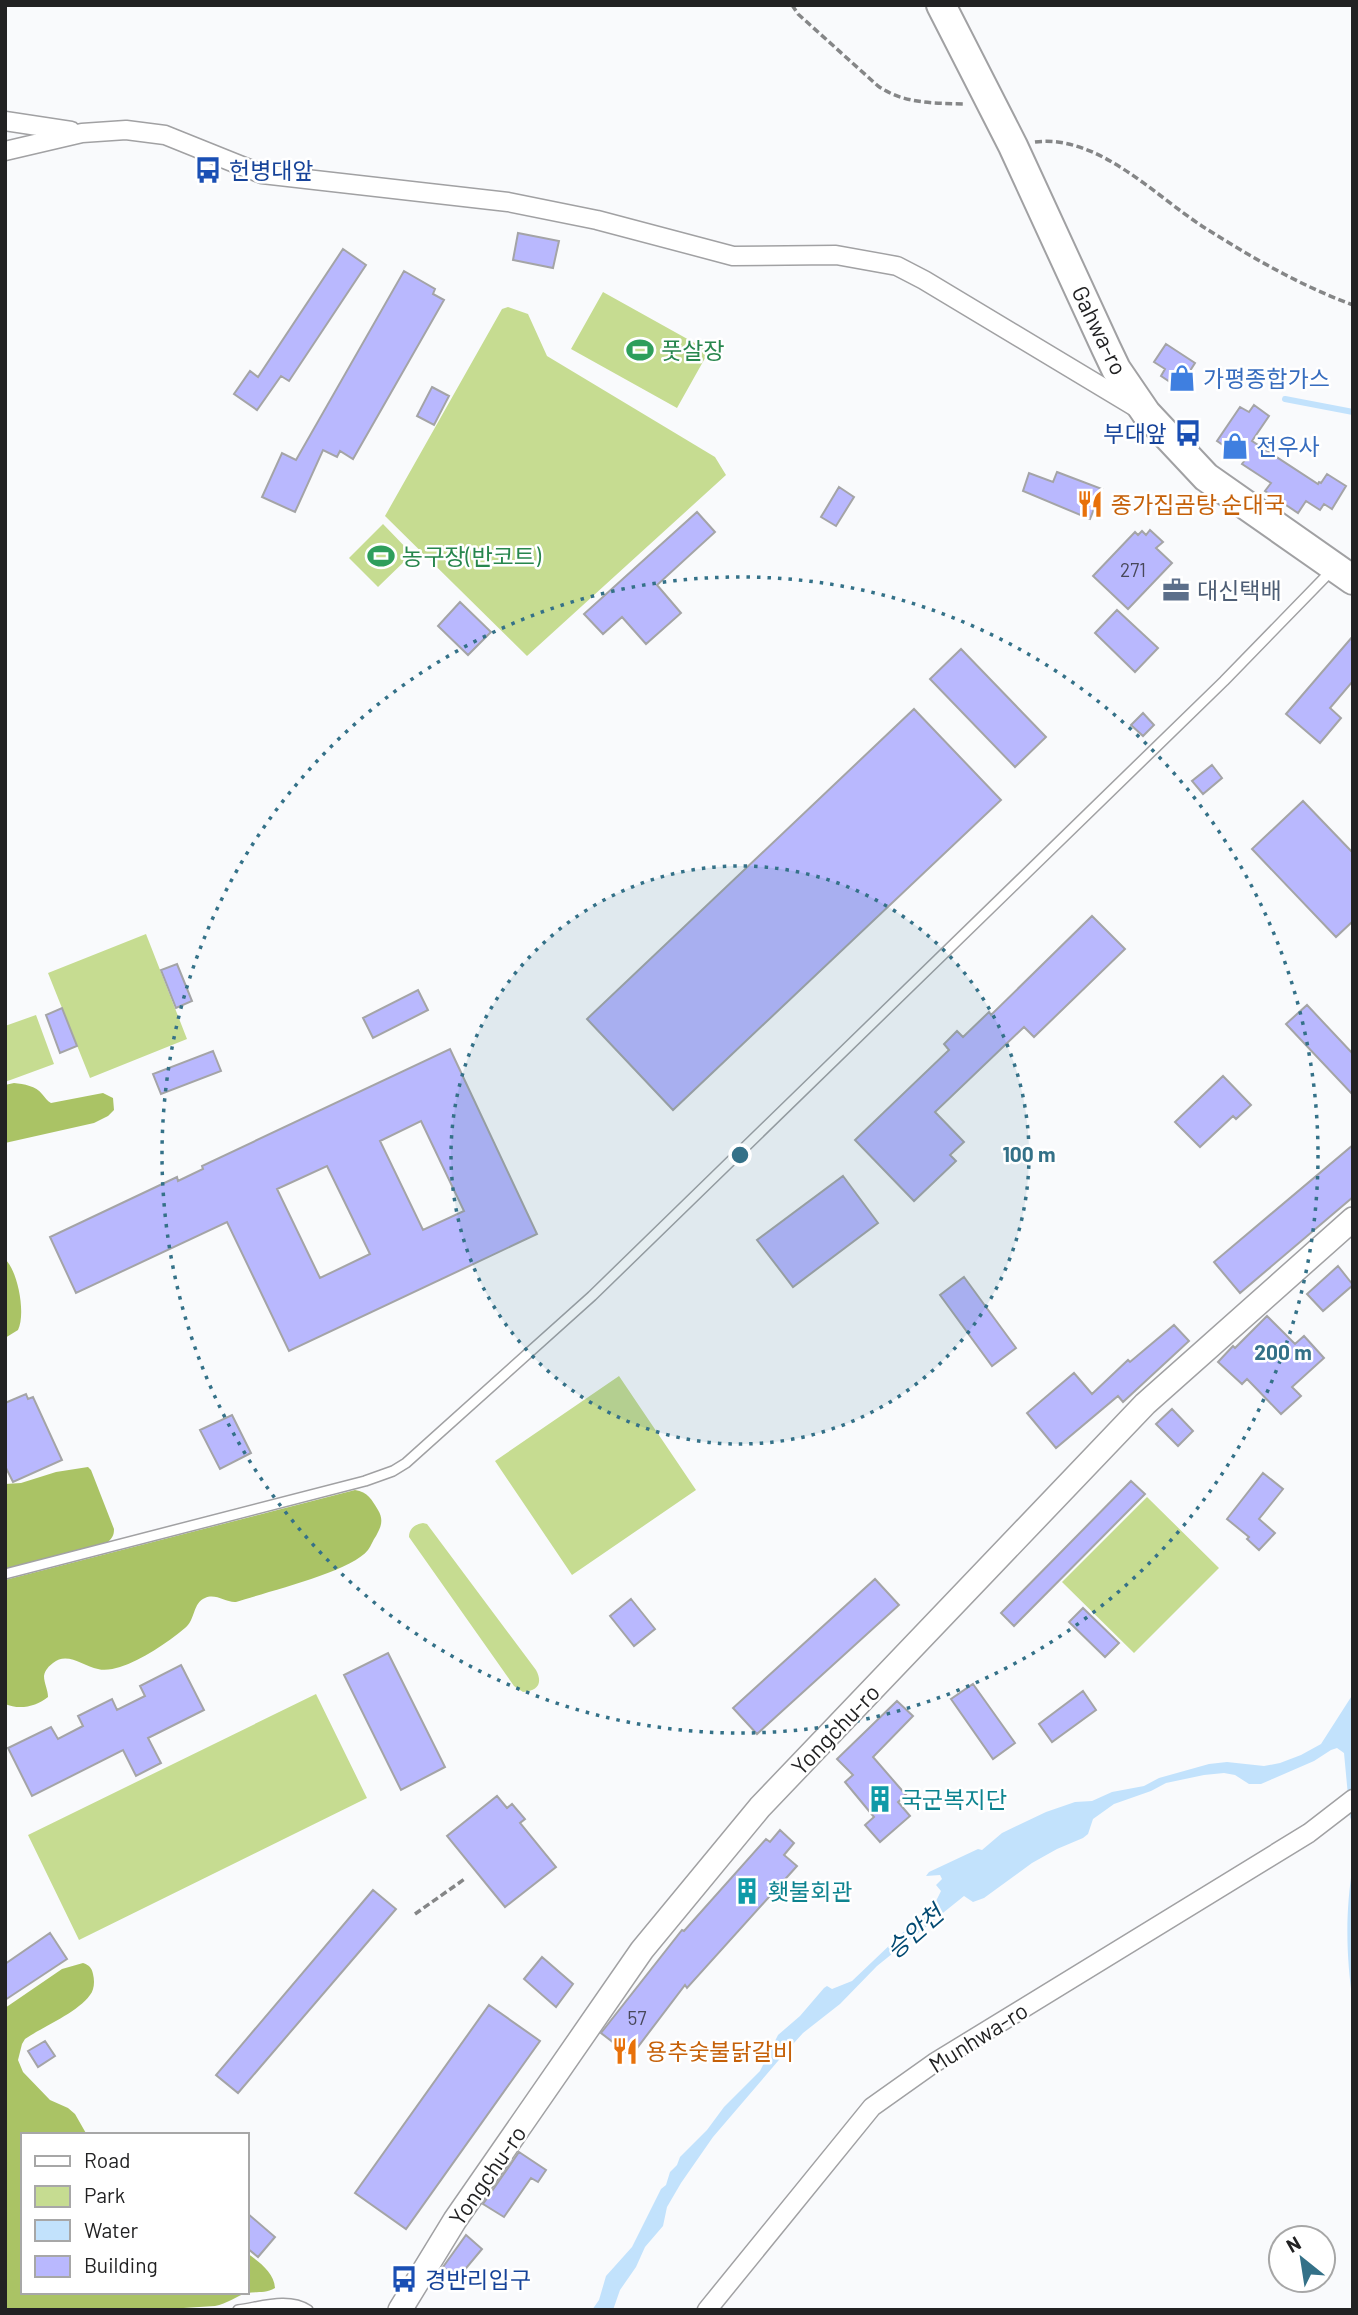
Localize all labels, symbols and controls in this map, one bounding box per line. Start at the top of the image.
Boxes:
bus stop icon: 헌병대앞 [193,155,223,185]
place label: 헌병대앞 [229,156,314,184]
street label: Gahwa-ro [1066,281,1134,379]
sports icon: 풋살장 [625,335,655,365]
place label: 풋살장 [661,336,724,364]
shop icon: 가평종합가스 [1167,363,1197,393]
place label: 가평종합가스 [1203,364,1330,392]
bus stop icon: 부대앞 [1173,418,1203,448]
place label: 부대앞 [1104,419,1167,447]
shop icon: 전우사 [1220,431,1250,461]
place label: 전우사 [1256,432,1319,460]
restaurant icon: 종가집곰탕 순대국 [1075,489,1105,519]
place label: 종가집곰탕 순대국 [1111,490,1285,518]
sports icon: 농구장(반코트) [366,541,396,571]
place label: 농구장(반코트) [402,542,542,570]
house number: 271 [1120,558,1146,581]
office icon: 대신택배 [1161,575,1191,605]
place label: 대신택배 [1197,576,1282,604]
text: 100 m [1002,1141,1056,1166]
centre of rings [728,1143,752,1167]
text: 200 m [1254,1339,1312,1364]
street label: Yongchu-ro [785,1678,885,1780]
building icon: 국군복지단 [865,1784,895,1814]
place label: 국군복지단 [901,1785,1007,1813]
building icon: 횃불회관 [732,1876,762,1906]
place label: 횃불회관 [768,1877,853,1905]
water label: 승안천 [879,1896,951,1964]
street label: Munhwa-ro [923,1996,1033,2078]
house number: 57 [628,2006,646,2029]
restaurant icon: 용추숯불닭갈비 [610,2036,640,2066]
place label: 용추숯불닭갈비 [646,2037,794,2065]
street label: Yongchu-ro [442,2120,532,2230]
legend [21,2133,248,2294]
text: Road [84,2147,130,2172]
text: Park [84,2182,125,2207]
text: Water [84,2217,139,2242]
north arrow [1267,2224,1337,2294]
text: N [1282,2231,1304,2257]
text: Building [84,2252,158,2277]
bus stop icon: 경반리입구 [389,2264,419,2294]
place label: 경반리입구 [425,2265,531,2293]

